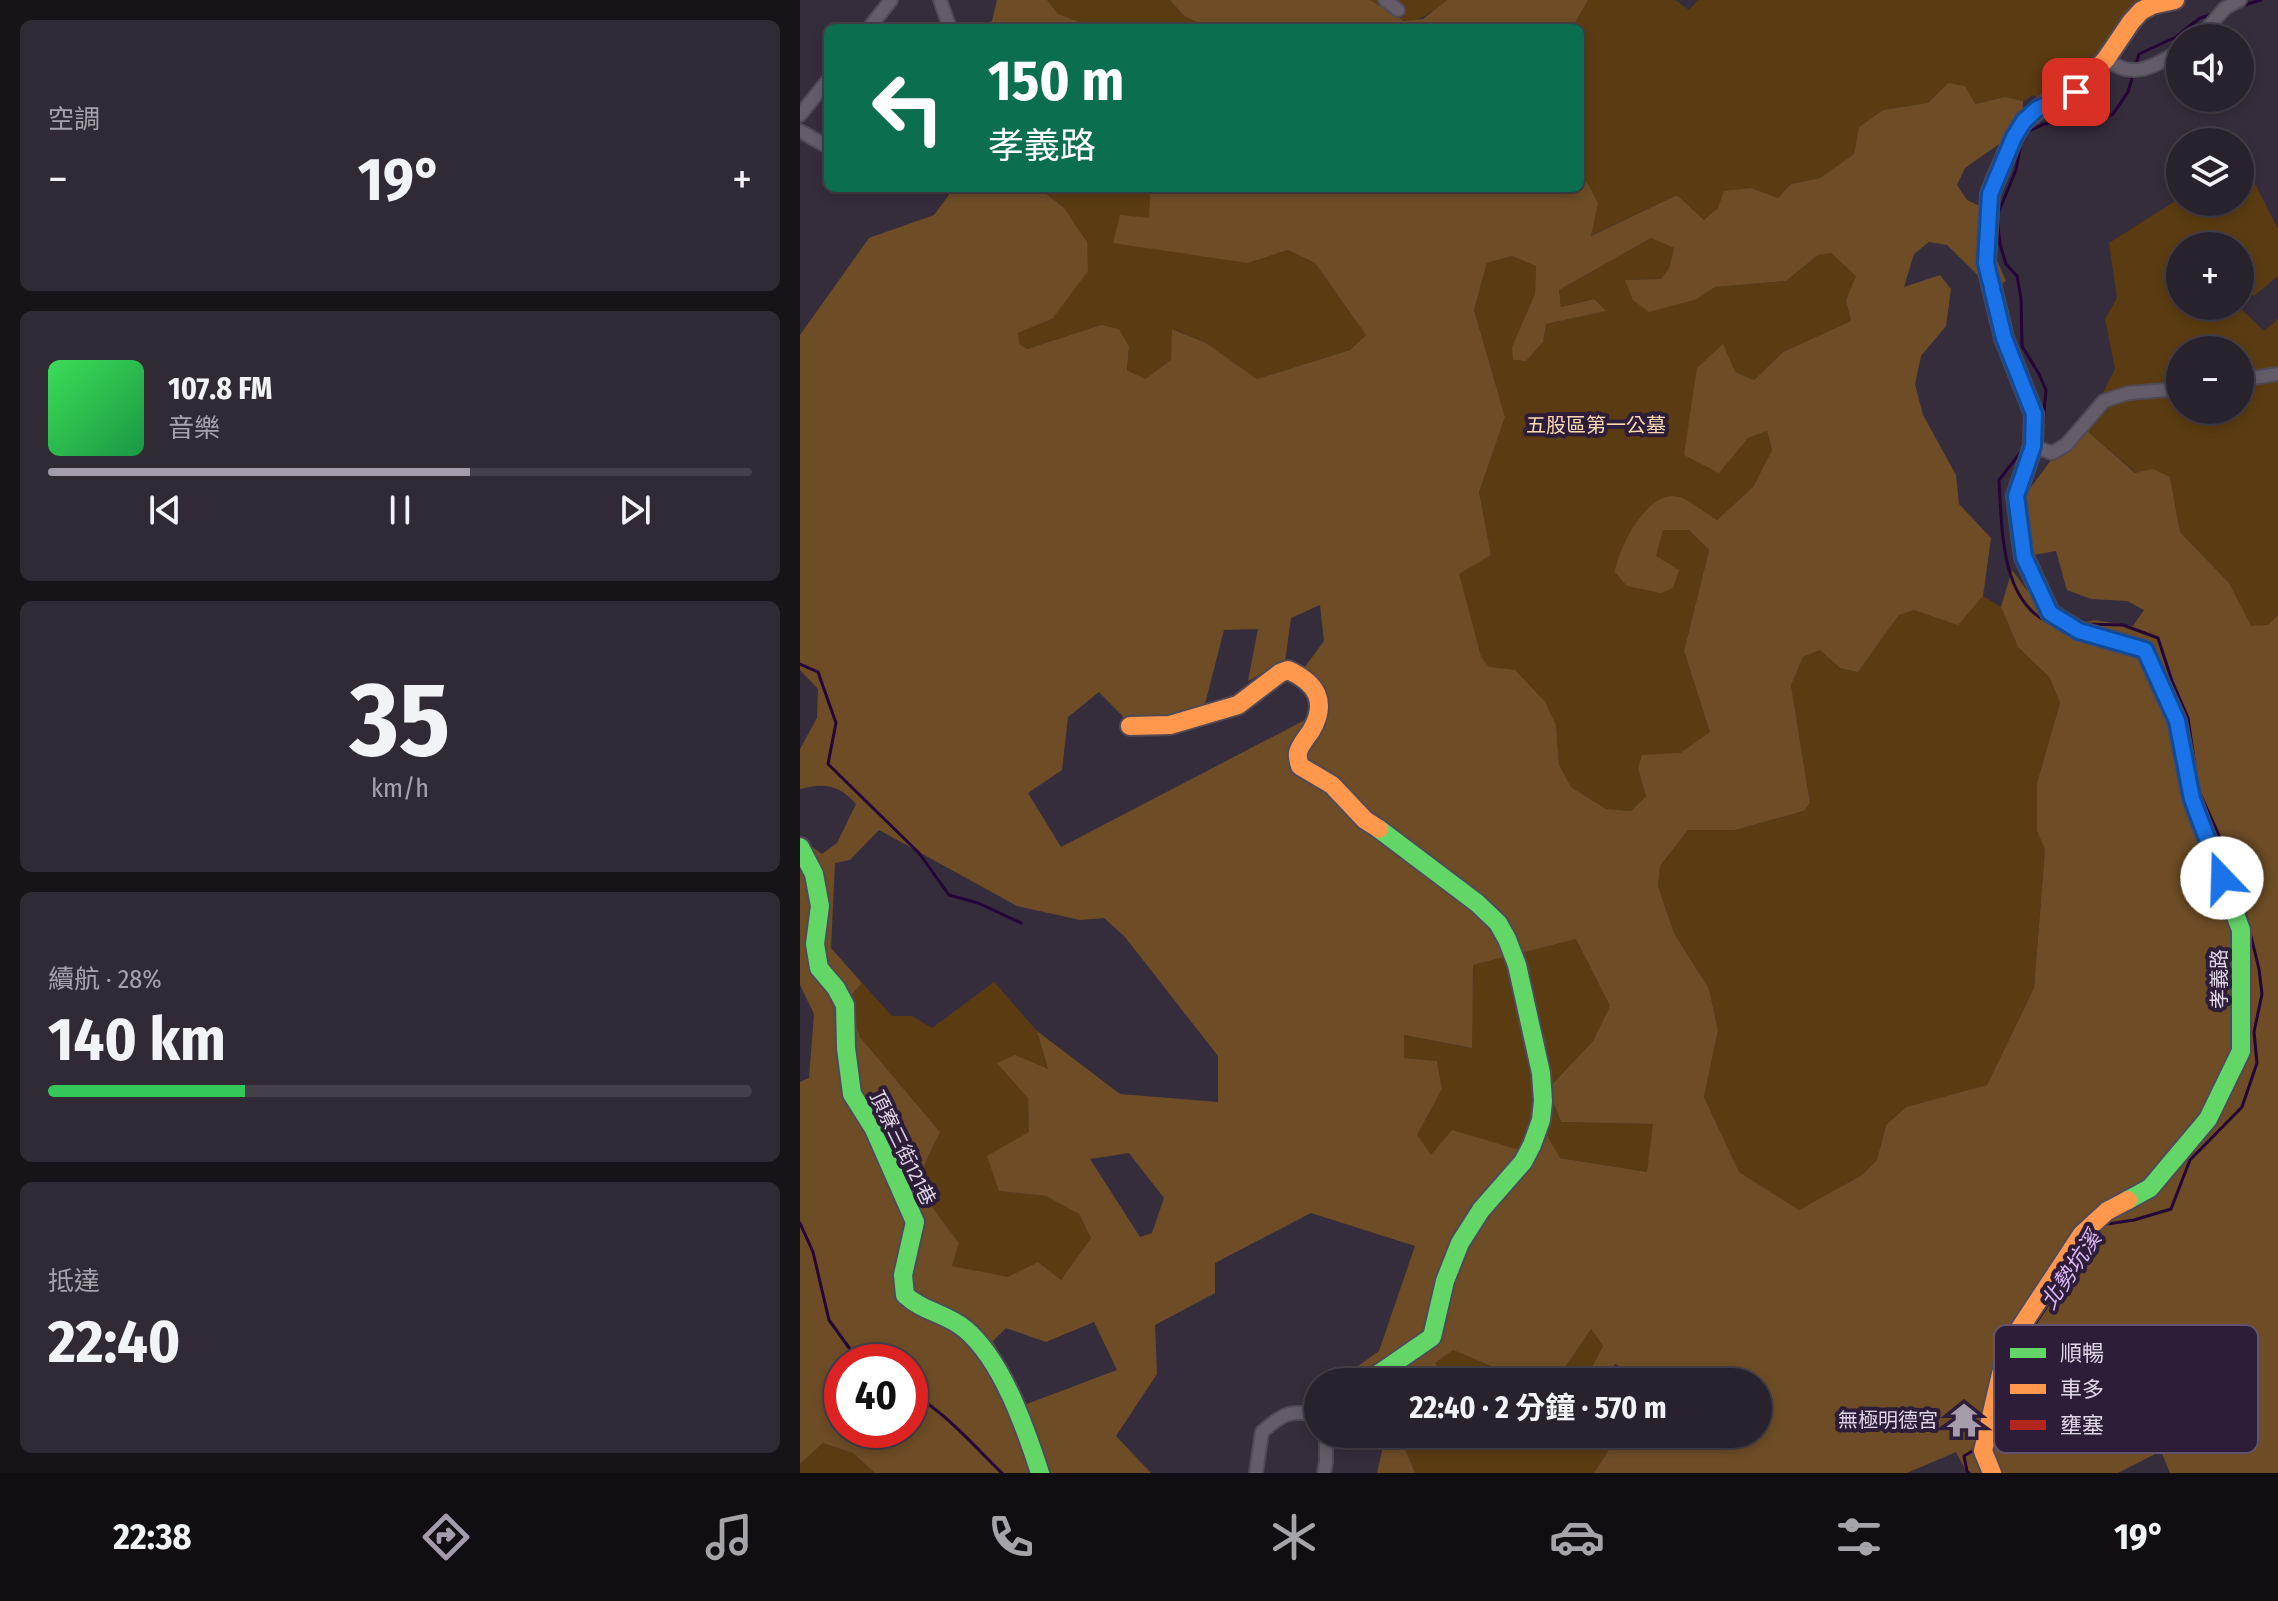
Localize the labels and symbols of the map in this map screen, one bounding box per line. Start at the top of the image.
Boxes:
pin [2042,58,2110,126]
park label: 五股區第一公墓 [1526,413,1666,437]
position arrow [2180,836,2264,920]
street label: 孝義路 [2207,949,2231,1009]
street label: 頂寮三街121巷 [865,1087,941,1209]
water label: 北勢坑溪 [2035,1223,2108,1314]
legend [1994,1325,2258,1453]
text: 順暢 [2060,1340,2104,1367]
speed limit sign: 40 [824,1344,928,1448]
text: 車多 [2060,1376,2104,1403]
temple icon: 無極明德宮 [1945,1401,1983,1439]
place label: 無極明德宮 [1838,1408,1938,1432]
text: 壅塞 [2060,1412,2104,1439]

